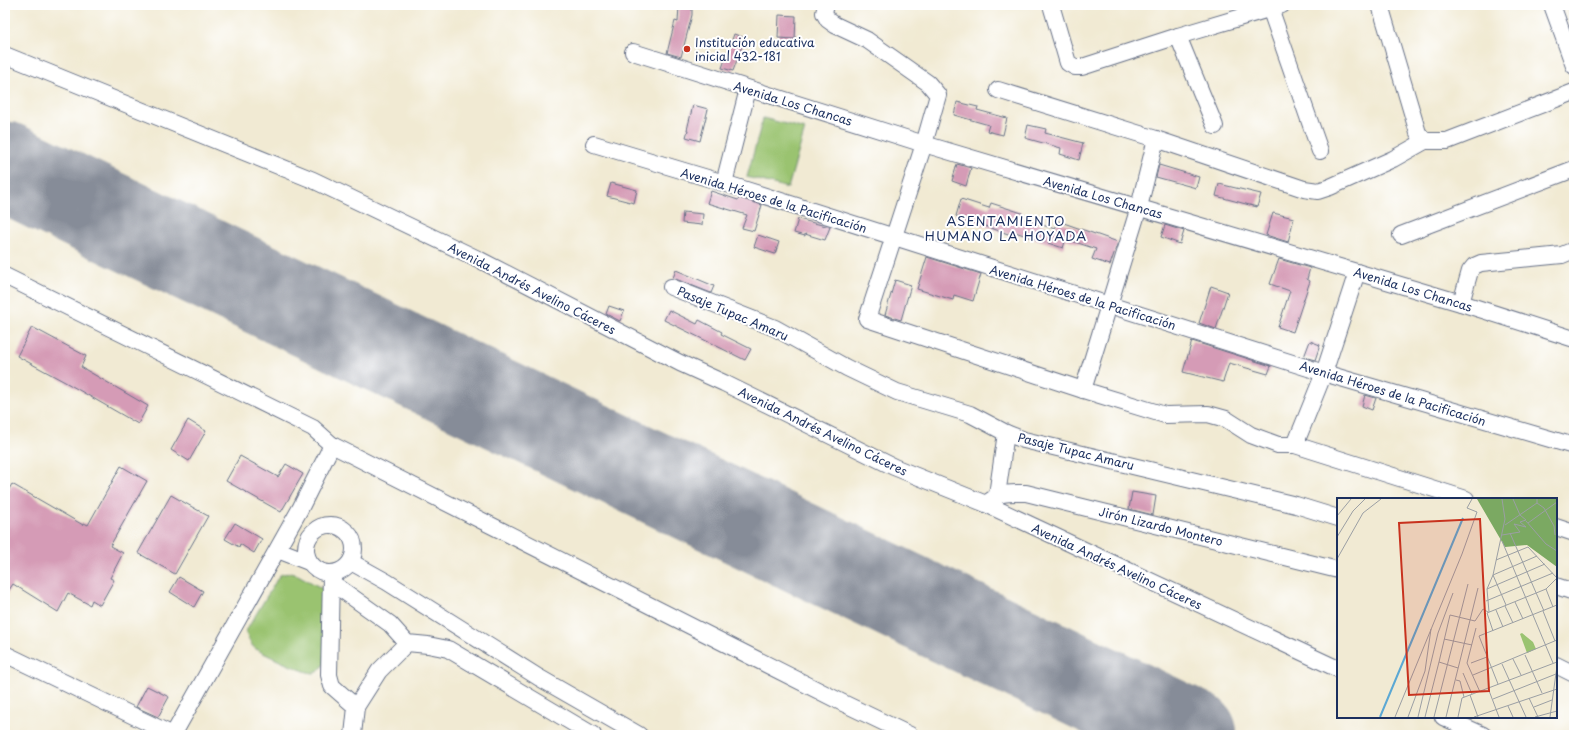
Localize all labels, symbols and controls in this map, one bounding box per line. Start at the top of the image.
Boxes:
place label: Institución educativa inicial 432-181 [695,33,815,65]
marker: Institución educativa inicial 432-181 [682,44,692,54]
street label: Avenida Los Chancas [732,76,855,130]
street label: Avenida Héroes de la Pacificación [679,163,869,237]
street label: Avenida Los Chancas [1041,171,1165,223]
district label: ASENTAMIENTO HUMANO LA HOYADA [925,211,1087,245]
street label: Avenida Andrés Avelino Cáceres [445,238,619,338]
street label: Avenida Héroes de la Pacificación [988,260,1178,334]
street label: Avenida Los Chancas [1352,262,1475,316]
street label: Pasaje Tupac Amaru [675,281,791,345]
street label: Avenida Héroes de la Pacificación [1298,356,1488,430]
street label: Avenida Andrés Avelino Cáceres [736,382,911,480]
street label: Pasaje Tupac Amaru [1016,428,1136,474]
inset map [1337,498,1557,718]
street label: Jirón Lizardo Montero [1097,502,1225,550]
street label: Avenida Andrés Avelino Cáceres [1029,519,1206,614]

